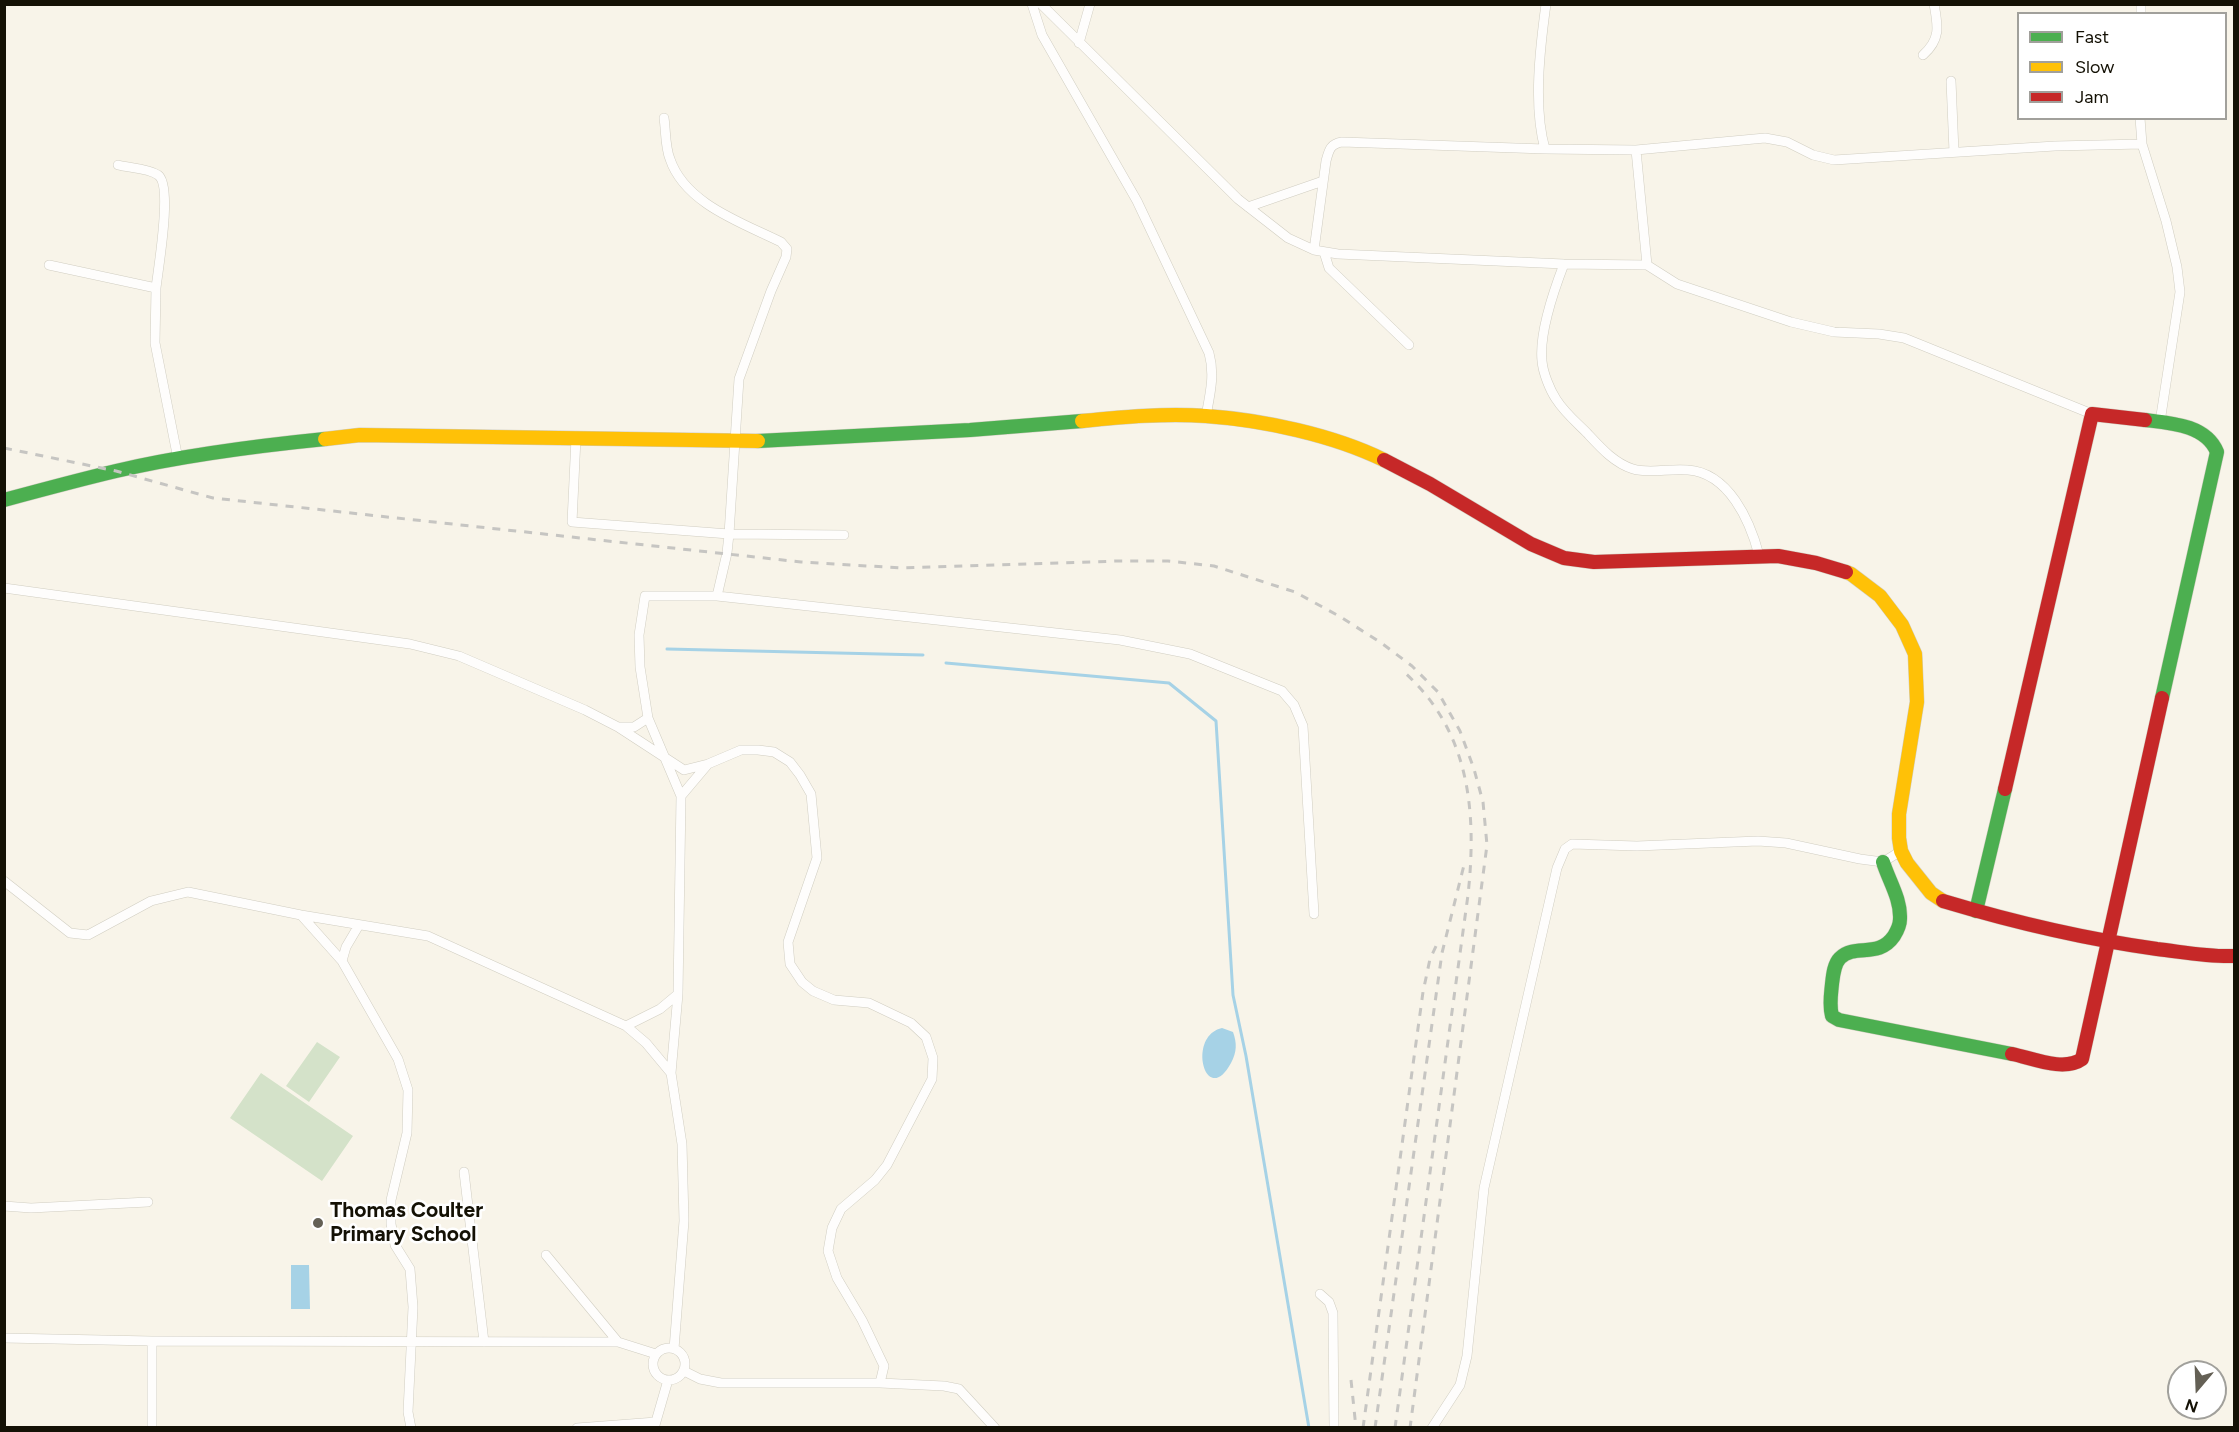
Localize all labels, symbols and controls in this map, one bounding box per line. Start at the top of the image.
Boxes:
legend [2017,12,2227,120]
text: Fast [2075,26,2109,48]
text: Slow [2075,56,2114,78]
text: Jam [2075,86,2109,108]
place label: Thomas Coulter Primary School [330,1198,483,1248]
marker: Thomas Coulter Primary School [311,1216,325,1230]
north arrow [2167,1360,2227,1420]
text: N [2183,1395,2201,1417]

